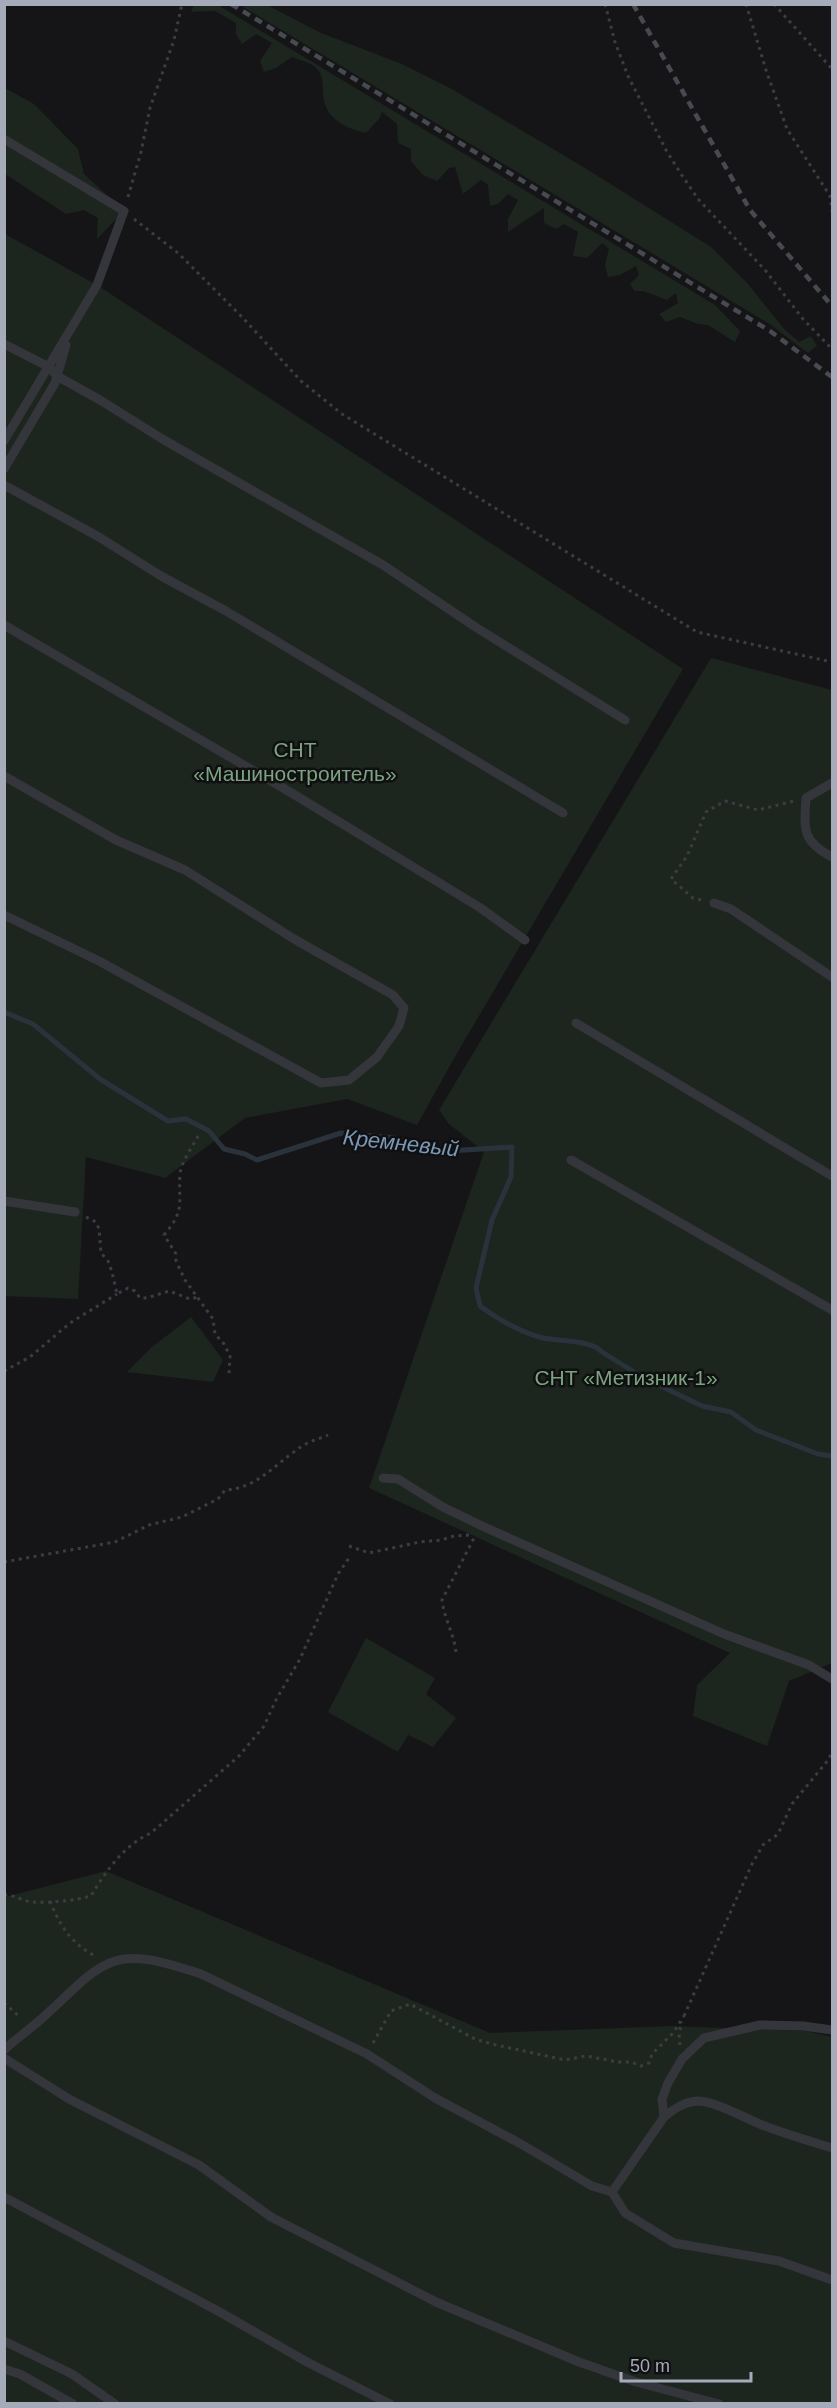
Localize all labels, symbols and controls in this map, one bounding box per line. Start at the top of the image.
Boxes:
park label: СНТ «Машиностроитель» [193,738,397,785]
water label: Кремневый [342,1124,460,1162]
park label: СНТ «Метизник-1» [534,1366,718,1389]
scale bar [621,2345,752,2383]
text: 50 m [630,2356,670,2376]

